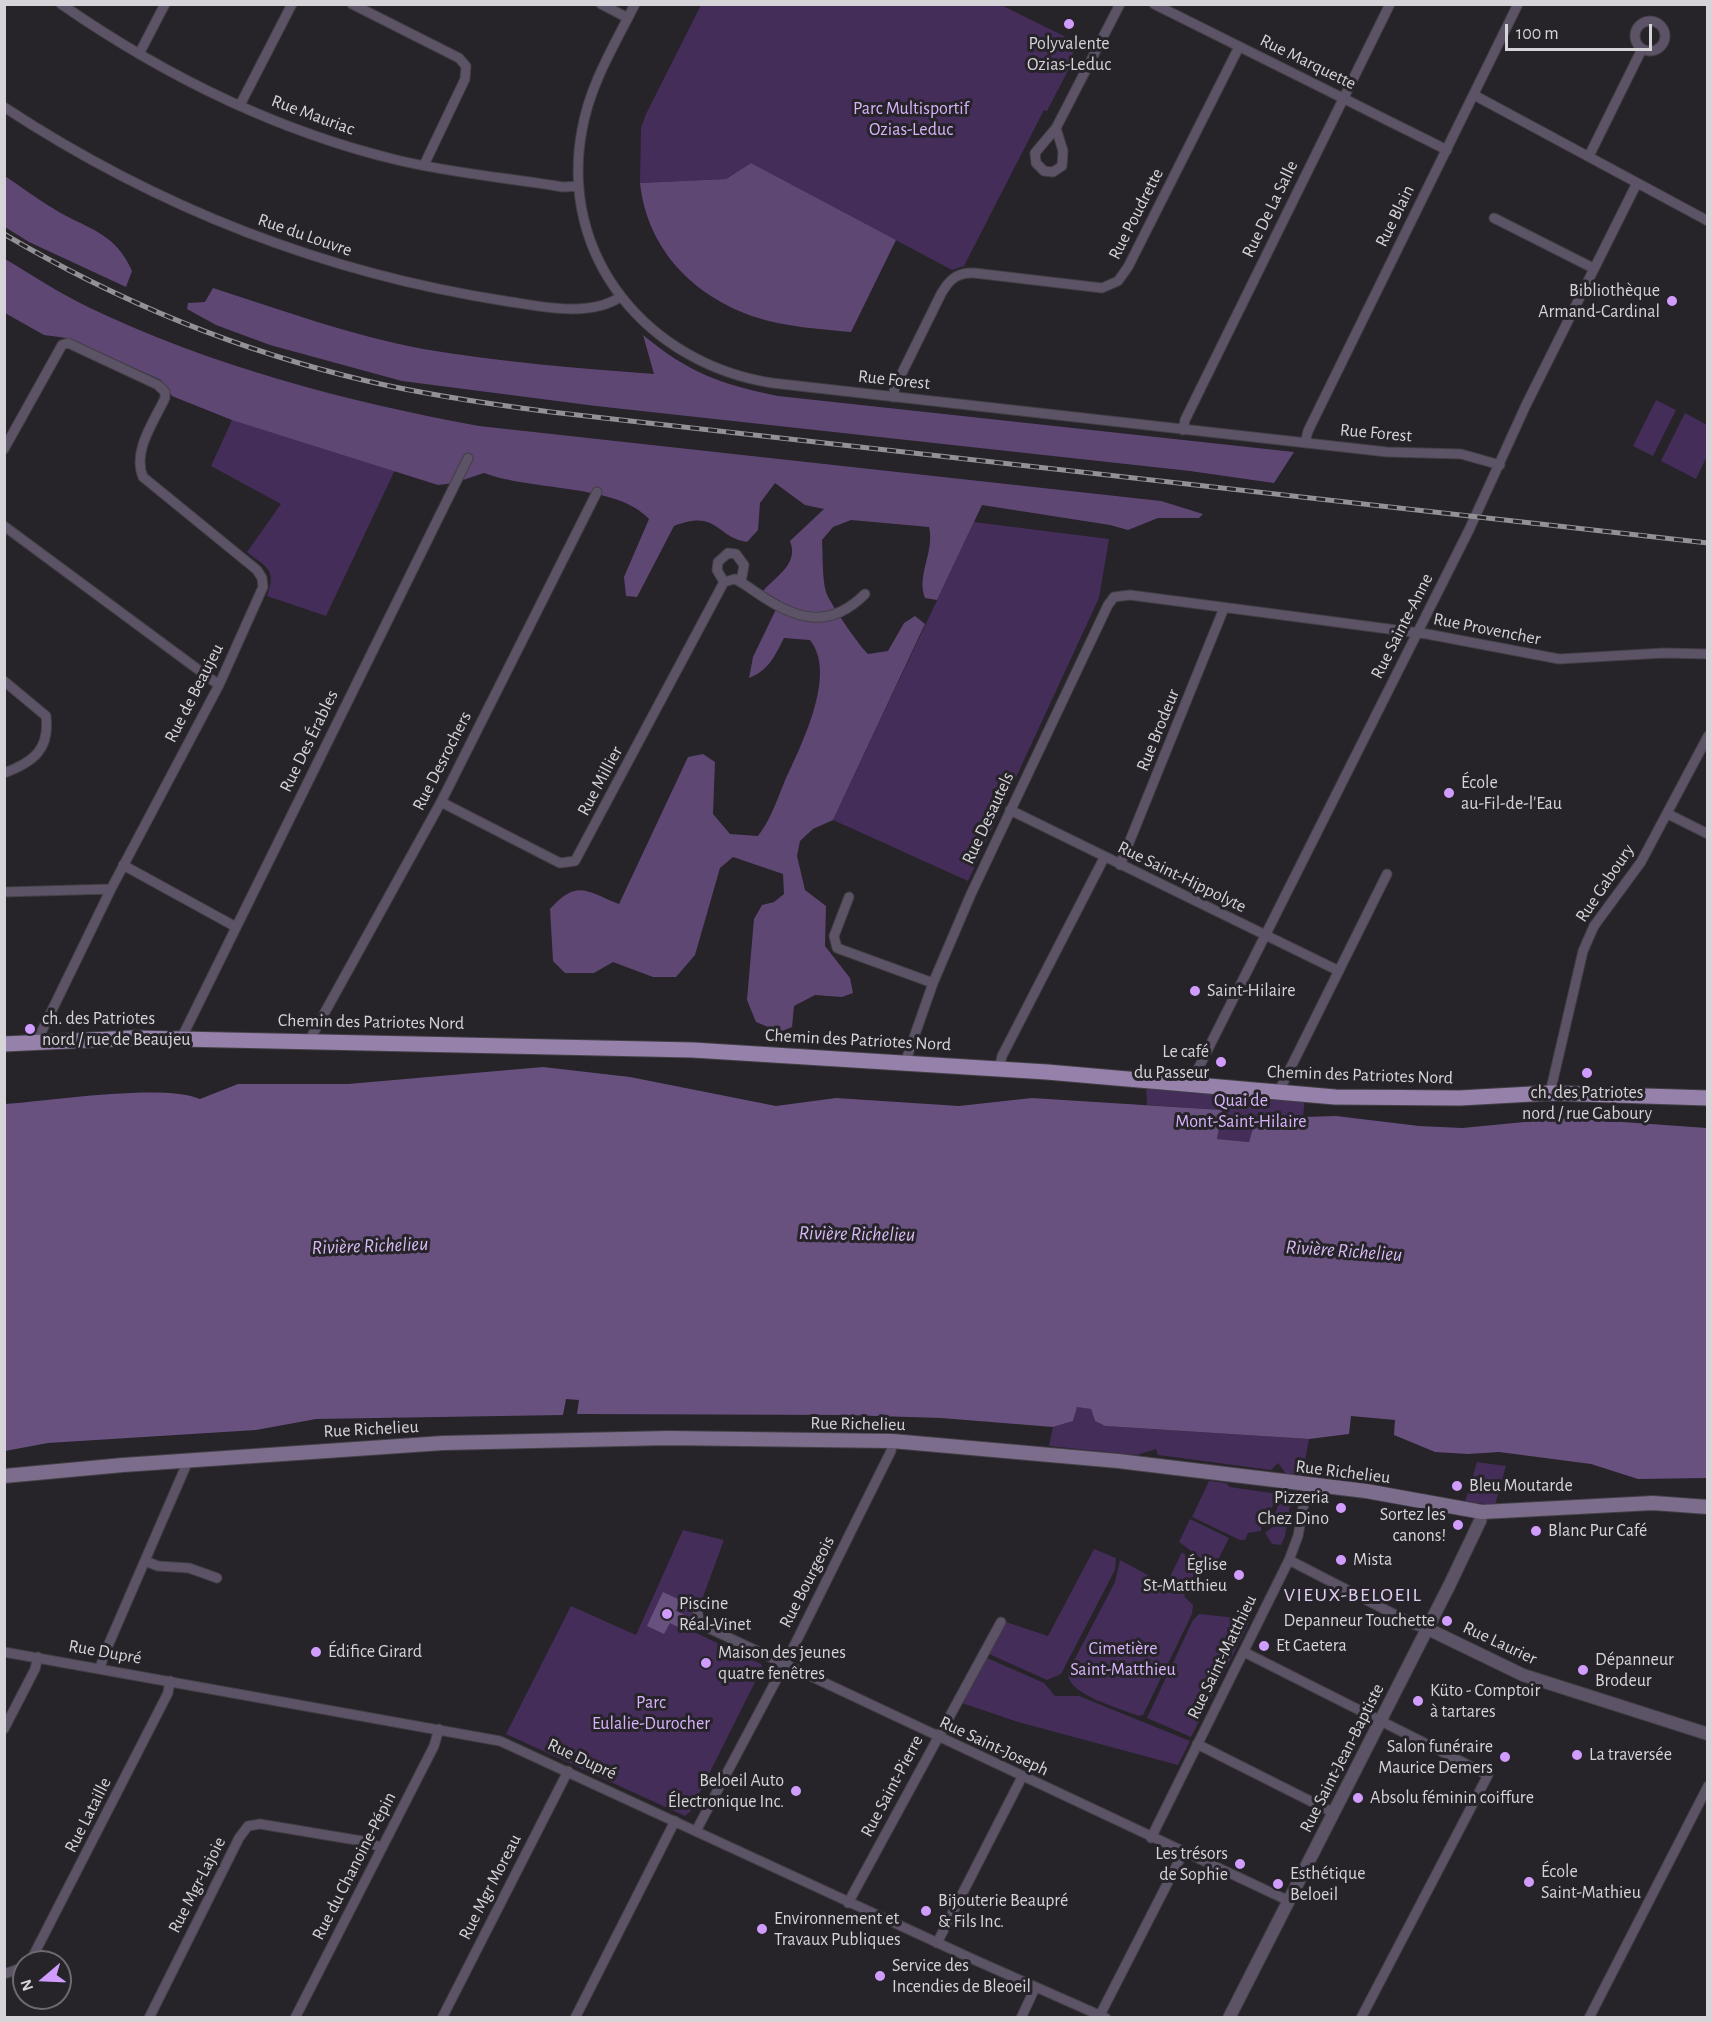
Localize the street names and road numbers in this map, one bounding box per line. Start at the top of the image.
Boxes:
street label: Rue Marquette [1256,29,1360,95]
street label: Rue Mauriac [269,90,357,140]
street label: Rue De La Salle [1237,157,1303,261]
street label: Rue Poudrette [1104,165,1168,263]
street label: Rue Blain [1371,182,1419,250]
street label: Rue du Louvre [255,209,355,261]
street label: Rue Forest [857,365,931,395]
street label: Rue Forest [1339,419,1413,447]
street label: Rue Sainte-Anne [1366,570,1438,682]
street label: Rue Provencher [1431,608,1543,650]
street label: Rue de Beaujeu [160,640,228,746]
street label: Rue Brodeur [1132,686,1184,774]
street label: Rue Des Érables [275,687,343,795]
street label: Rue Desrochers [408,708,476,814]
street label: Rue Millier [573,742,627,820]
street label: Rue Desautels [957,769,1019,867]
street label: Rue Saint-Hippolyte [1114,837,1250,917]
street label: Rue Gaboury [1571,840,1639,926]
street label: Chemin des Patriotes Nord [278,1010,464,1034]
street label: Chemin des Patriotes Nord [764,1024,952,1056]
street label: Chemin des Patriotes Nord [1266,1061,1454,1089]
street label: Rue Richelieu [810,1412,906,1436]
street label: Rue Richelieu [323,1416,419,1442]
street label: Rue Richelieu [1294,1455,1392,1489]
street label: Rue Bourgeois [775,1532,839,1632]
street label: Rue Saint-Matthieu [1183,1591,1261,1723]
street label: Rue Laurier [1460,1616,1540,1670]
street label: Rue Dupré [67,1635,143,1669]
street label: Rue Saint-Jean-Baptiste [1295,1680,1389,1836]
street label: Rue Saint-Joseph [936,1711,1052,1781]
street label: Rue Saint-Pierre [856,1731,928,1841]
street label: Rue Dupré [544,1734,620,1784]
street label: Rue Lataille [60,1774,116,1856]
street label: Rue du Chanoine-Pépin [307,1788,401,1944]
street label: Rue Mgr Moreau [454,1830,526,1944]
street label: Rue Mgr-Lajoie [163,1833,231,1937]

